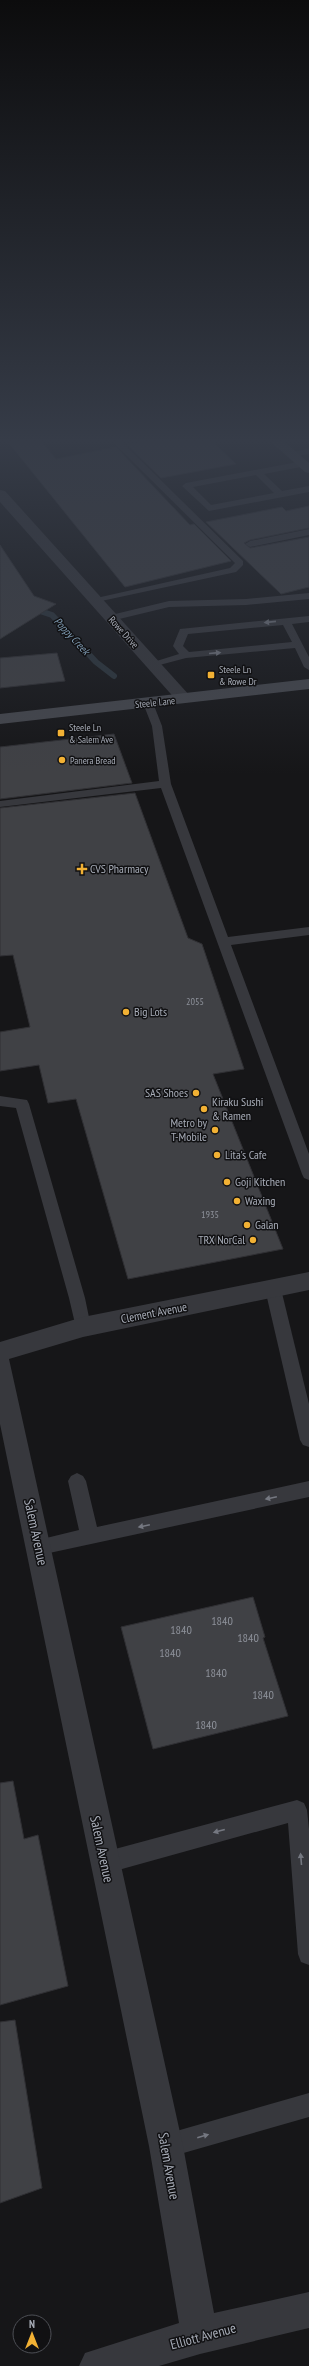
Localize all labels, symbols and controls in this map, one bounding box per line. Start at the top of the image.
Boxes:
water label: Poppy Creek [51,614,94,659]
street label: Rowe Drive [106,614,141,651]
one-way arrow [264,619,276,626]
one-way arrow [208,649,221,656]
place label: Steele Ln & Rowe Dr [219,663,257,688]
marker: Steele Ln & Rowe Dr [206,670,216,680]
street label: Steele Lane [134,694,176,711]
place label: Steele Ln & Salem Ave [69,721,113,746]
marker: Steele Ln & Salem Ave [56,728,66,738]
place label: Panera Bread [70,754,116,767]
marker: Panera Bread [57,755,67,765]
place label: CVS Pharmacy [90,861,149,876]
marker: CVS Pharmacy [77,864,87,874]
house number: 2055 [186,995,204,1008]
place label: Big Lots [134,1004,167,1019]
marker: Big Lots [121,1007,131,1017]
place label: SAS Shoes [145,1085,188,1100]
marker: SAS Shoes [191,1088,201,1098]
place label: Kiraku Sushi & Ramen [212,1094,263,1123]
marker: Kiraku Sushi & Ramen [199,1104,209,1114]
place label: Metro by T-Mobile [170,1115,207,1144]
marker: Metro by T-Mobile [210,1125,220,1135]
place label: Lita's Cafe [225,1147,267,1162]
marker: Lita's Cafe [212,1150,222,1160]
place label: Goji Kitchen [235,1174,285,1189]
marker: Goji Kitchen [222,1177,232,1187]
place label: Waxing [245,1193,275,1208]
marker: Waxing [232,1196,242,1206]
house number: 1935 [201,1208,219,1221]
place label: Galan [255,1217,279,1232]
marker: Galan [242,1220,252,1230]
place label: TRX NorCal [198,1232,245,1247]
marker: TRX NorCal [248,1235,258,1245]
street label: Clement Avenue [120,1299,188,1326]
one-way arrow [265,1495,277,1501]
street label: Salem Avenue [20,1497,52,1567]
one-way arrow [138,1523,150,1529]
house number: 1840 [211,1613,233,1628]
house number: 1840 [170,1622,192,1637]
house number: 1840 [237,1630,259,1645]
house number: 1840 [159,1645,181,1660]
house number: 1840 [205,1665,227,1680]
house number: 1840 [252,1687,274,1702]
house number: 1840 [195,1717,217,1732]
street label: Salem Avenue [86,1814,118,1884]
one-way arrow [213,1828,225,1834]
one-way arrow [298,1853,304,1865]
street label: Salem Avenue [154,2131,184,2201]
one-way arrow [198,2133,210,2139]
north arrow [12,2314,52,2354]
text: N [29,2317,35,2331]
street label: Elliott Avenue [168,2319,238,2353]

